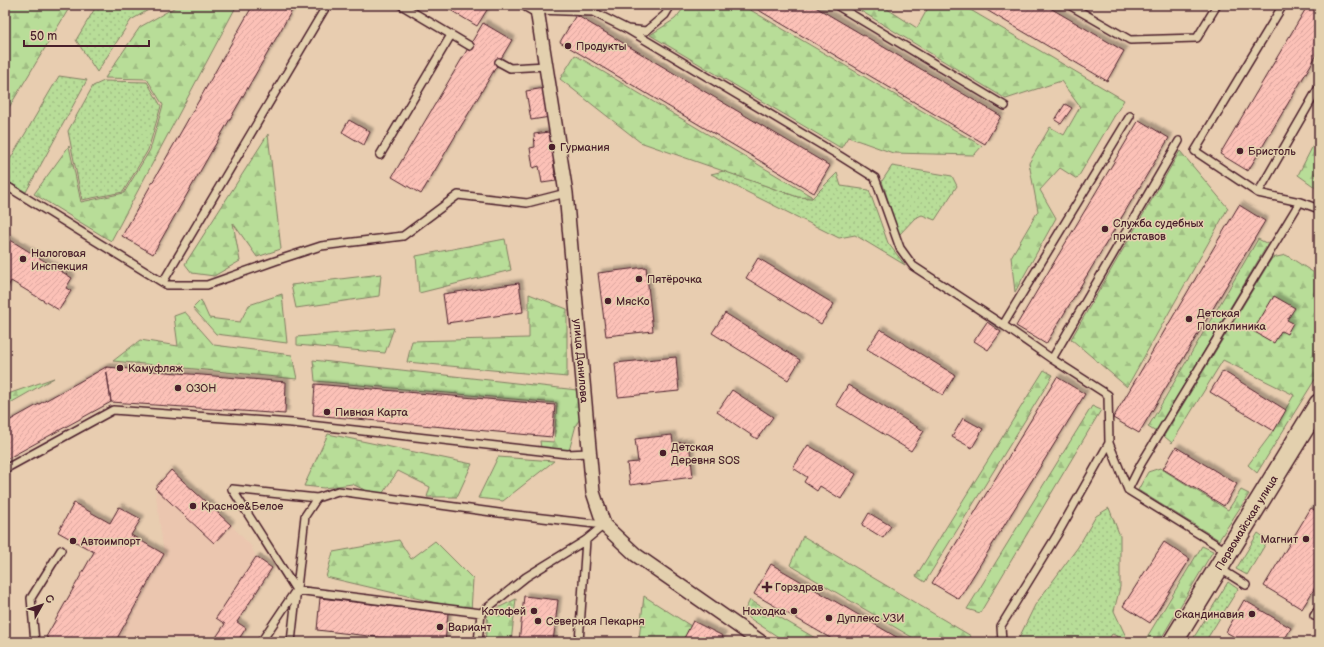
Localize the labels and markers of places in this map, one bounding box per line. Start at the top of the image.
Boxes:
place label: Продукты [576,40,627,53]
marker: Продукты [563,41,573,51]
place label: Гурмания [560,141,610,154]
marker: Гурмания [547,142,557,152]
place label: Бристоль [1248,145,1296,158]
marker: Бристоль [1235,146,1245,156]
place label: Служба судебных приставов [1113,217,1203,243]
marker: Служба судебных приставов [1100,224,1110,234]
place label: Налоговая Инспекция [31,247,88,273]
marker: Налоговая Инспекция [18,254,28,264]
place label: Пятёрочка [647,273,703,286]
marker: Пятёрочка [634,274,644,284]
place label: МясКо [616,295,650,308]
marker: МясКо [603,296,613,306]
place label: Детская Поликлиника [1197,307,1267,333]
marker: Детская Поликлиника [1184,314,1194,324]
place label: Камуфляж [128,362,183,375]
marker: Камуфляж [115,363,125,373]
place label: ОЗОН [186,382,216,395]
marker: ОЗОН [173,383,183,393]
place label: Пивная Карта [335,406,408,419]
marker: Пивная Карта [322,407,332,417]
place label: Детская Деревня SOS [671,441,740,467]
marker: Детская Деревня SOS [658,448,668,458]
place label: Красное&Белое [201,500,283,513]
marker: Красное&Белое [188,501,198,511]
place label: Магнит [1261,533,1298,546]
marker: Магнит [1301,534,1311,544]
place label: Автоимпорт [80,535,141,548]
marker: Автоимпорт [68,536,78,546]
place label: Горздрав [775,581,824,594]
marker: Горздрав [762,582,772,592]
place label: Котофей [481,605,526,618]
place label: Находка [742,605,786,618]
marker: Котофей [529,606,539,616]
marker: Находка [789,606,799,616]
place label: Скандинавия [1175,608,1244,621]
marker: Скандинавия [1247,609,1257,619]
place label: Дуплекс УЗИ [837,612,904,625]
marker: Дуплекс УЗИ [824,613,834,623]
place label: Северная Пекарня [546,615,645,628]
marker: Северная Пекарня [533,616,543,626]
place label: Вариант [448,621,492,634]
marker: Вариант [435,622,445,632]

